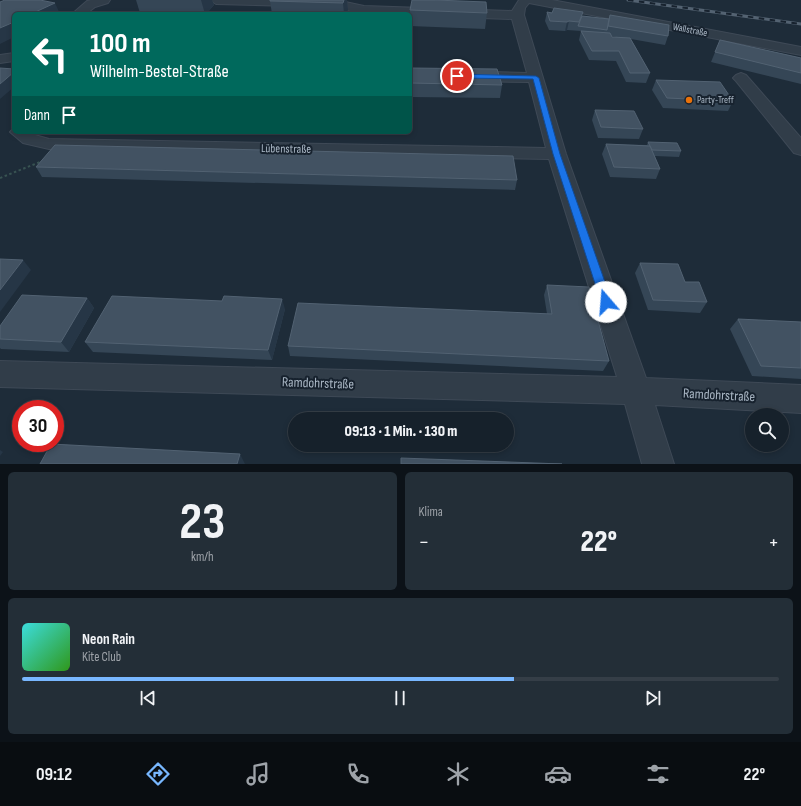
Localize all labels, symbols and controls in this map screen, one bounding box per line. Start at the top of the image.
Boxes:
street label: Wallstraße [672,21,708,39]
text: 100 m [90,27,151,60]
icon: left [24,28,76,80]
pin [440,59,474,93]
text: Wilhelm-Bestel-Straße [90,61,229,82]
icon: arrive [446,65,468,87]
place label: Party-Treff [697,94,734,106]
marker: Party-Treff [684,95,694,105]
icon: arrive [58,104,80,126]
text: Dann [24,106,50,125]
street label: Lübenstraße [261,141,311,157]
position arrow [585,281,627,323]
street label: Ramdohrstraße [282,373,354,393]
street label: Ramdohrstraße [683,385,755,405]
speed limit sign: 30 [12,400,64,452]
map controls [745,408,789,452]
button: search [745,408,789,452]
text: 09:13 · 1 Min. · 130 m [345,422,457,441]
text: 23 [179,491,225,554]
text: Klima [419,504,443,520]
text: 22° [580,524,617,560]
text: − [419,529,429,556]
text: + [768,529,779,556]
text: km/h [191,549,213,565]
text: Neon Rain [82,630,135,649]
text: Kite Club [82,649,121,665]
icon: previous [137,687,159,709]
icon: pause [389,687,411,709]
icon: next [642,687,664,709]
icon: directions [144,760,172,788]
icon: music [244,760,272,788]
icon: phone [344,760,372,788]
icon: climate [444,760,472,788]
icon: car [544,760,572,788]
icon: filters [644,760,672,788]
text: 09:12 [36,764,72,785]
text: 22° [744,764,765,785]

